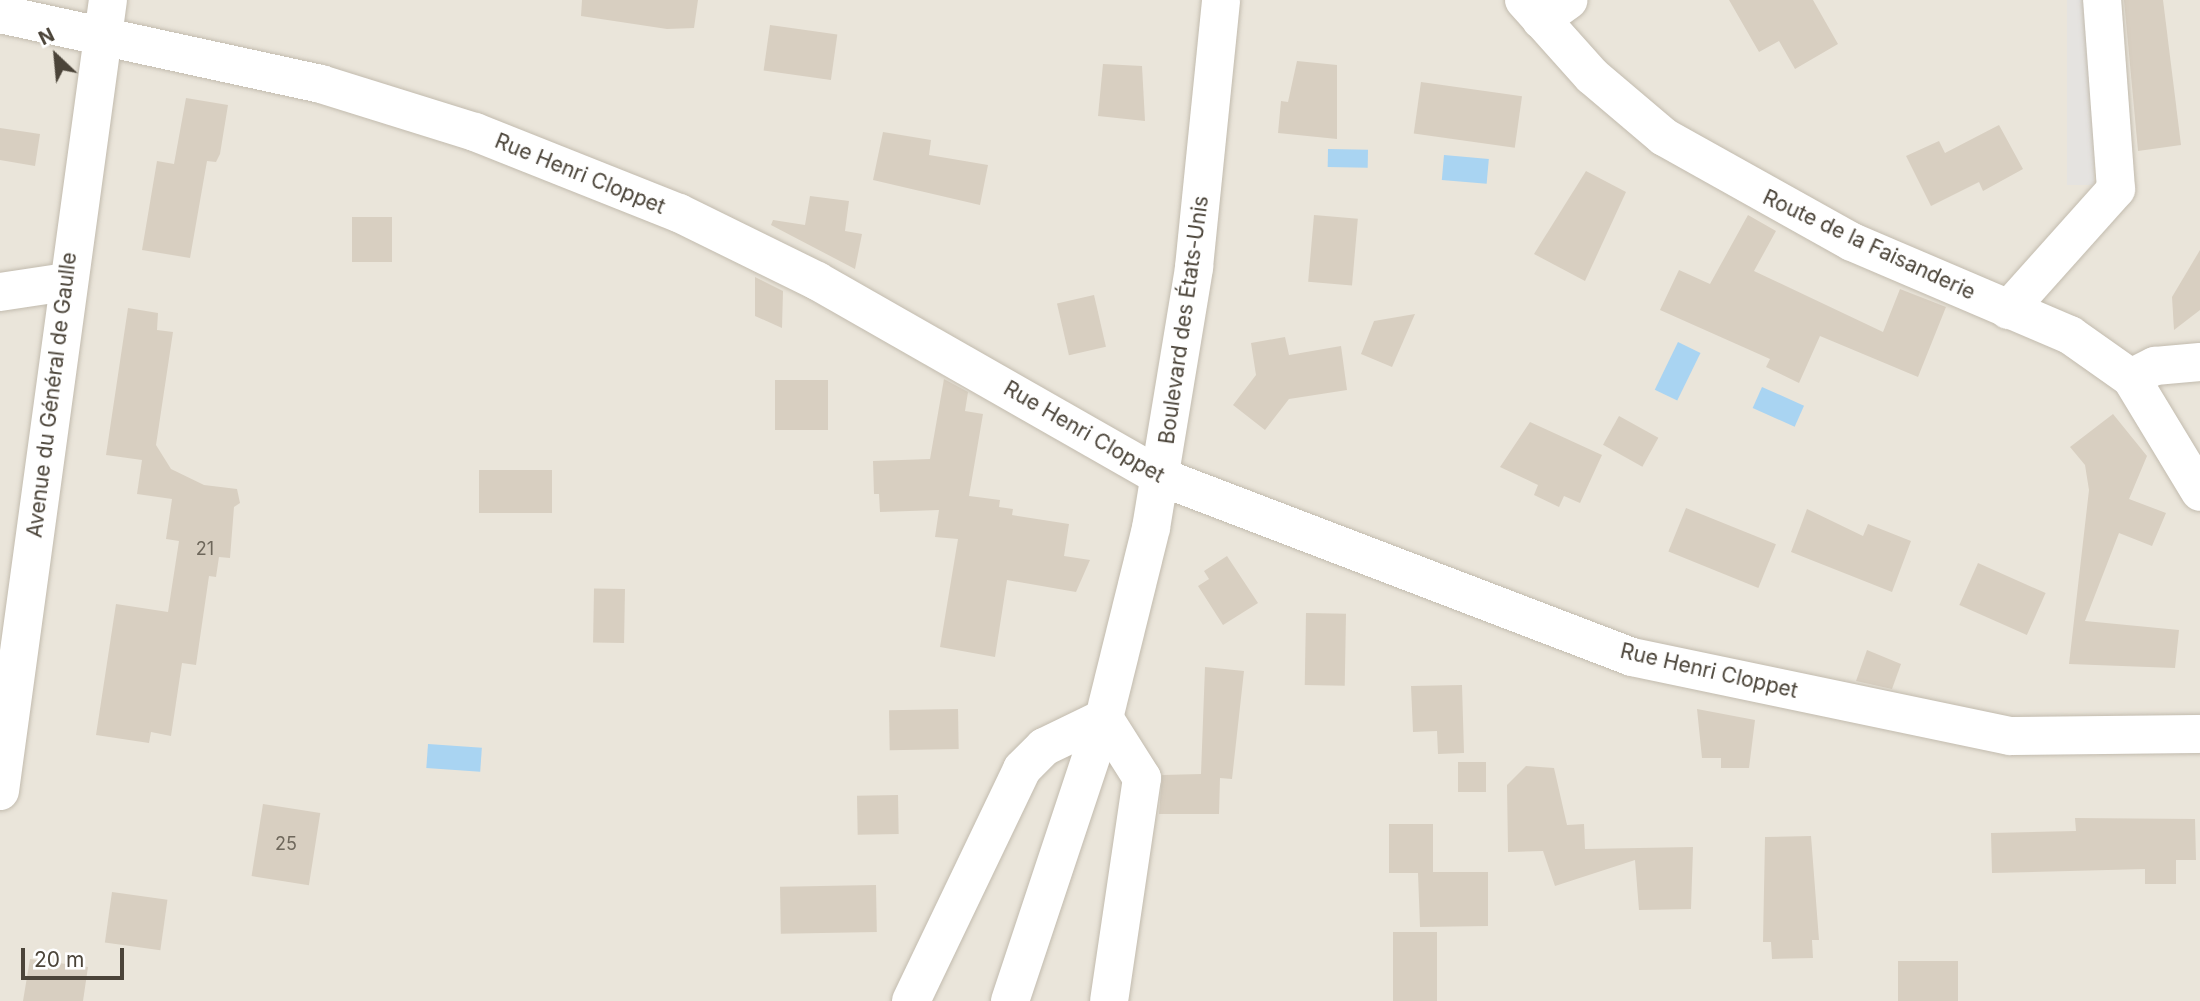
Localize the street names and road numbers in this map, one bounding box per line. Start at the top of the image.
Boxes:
street label: Rue Henri Cloppet [491,128,669,220]
street label: Route de la Faisanderie [1759,185,1979,305]
street label: Boulevard des États-Unis [1154,194,1214,446]
street label: Avenue du Général de Gaulle [22,251,82,539]
street label: Rue Henri Cloppet [999,376,1169,488]
street label: Rue Henri Cloppet [1618,638,1800,704]

